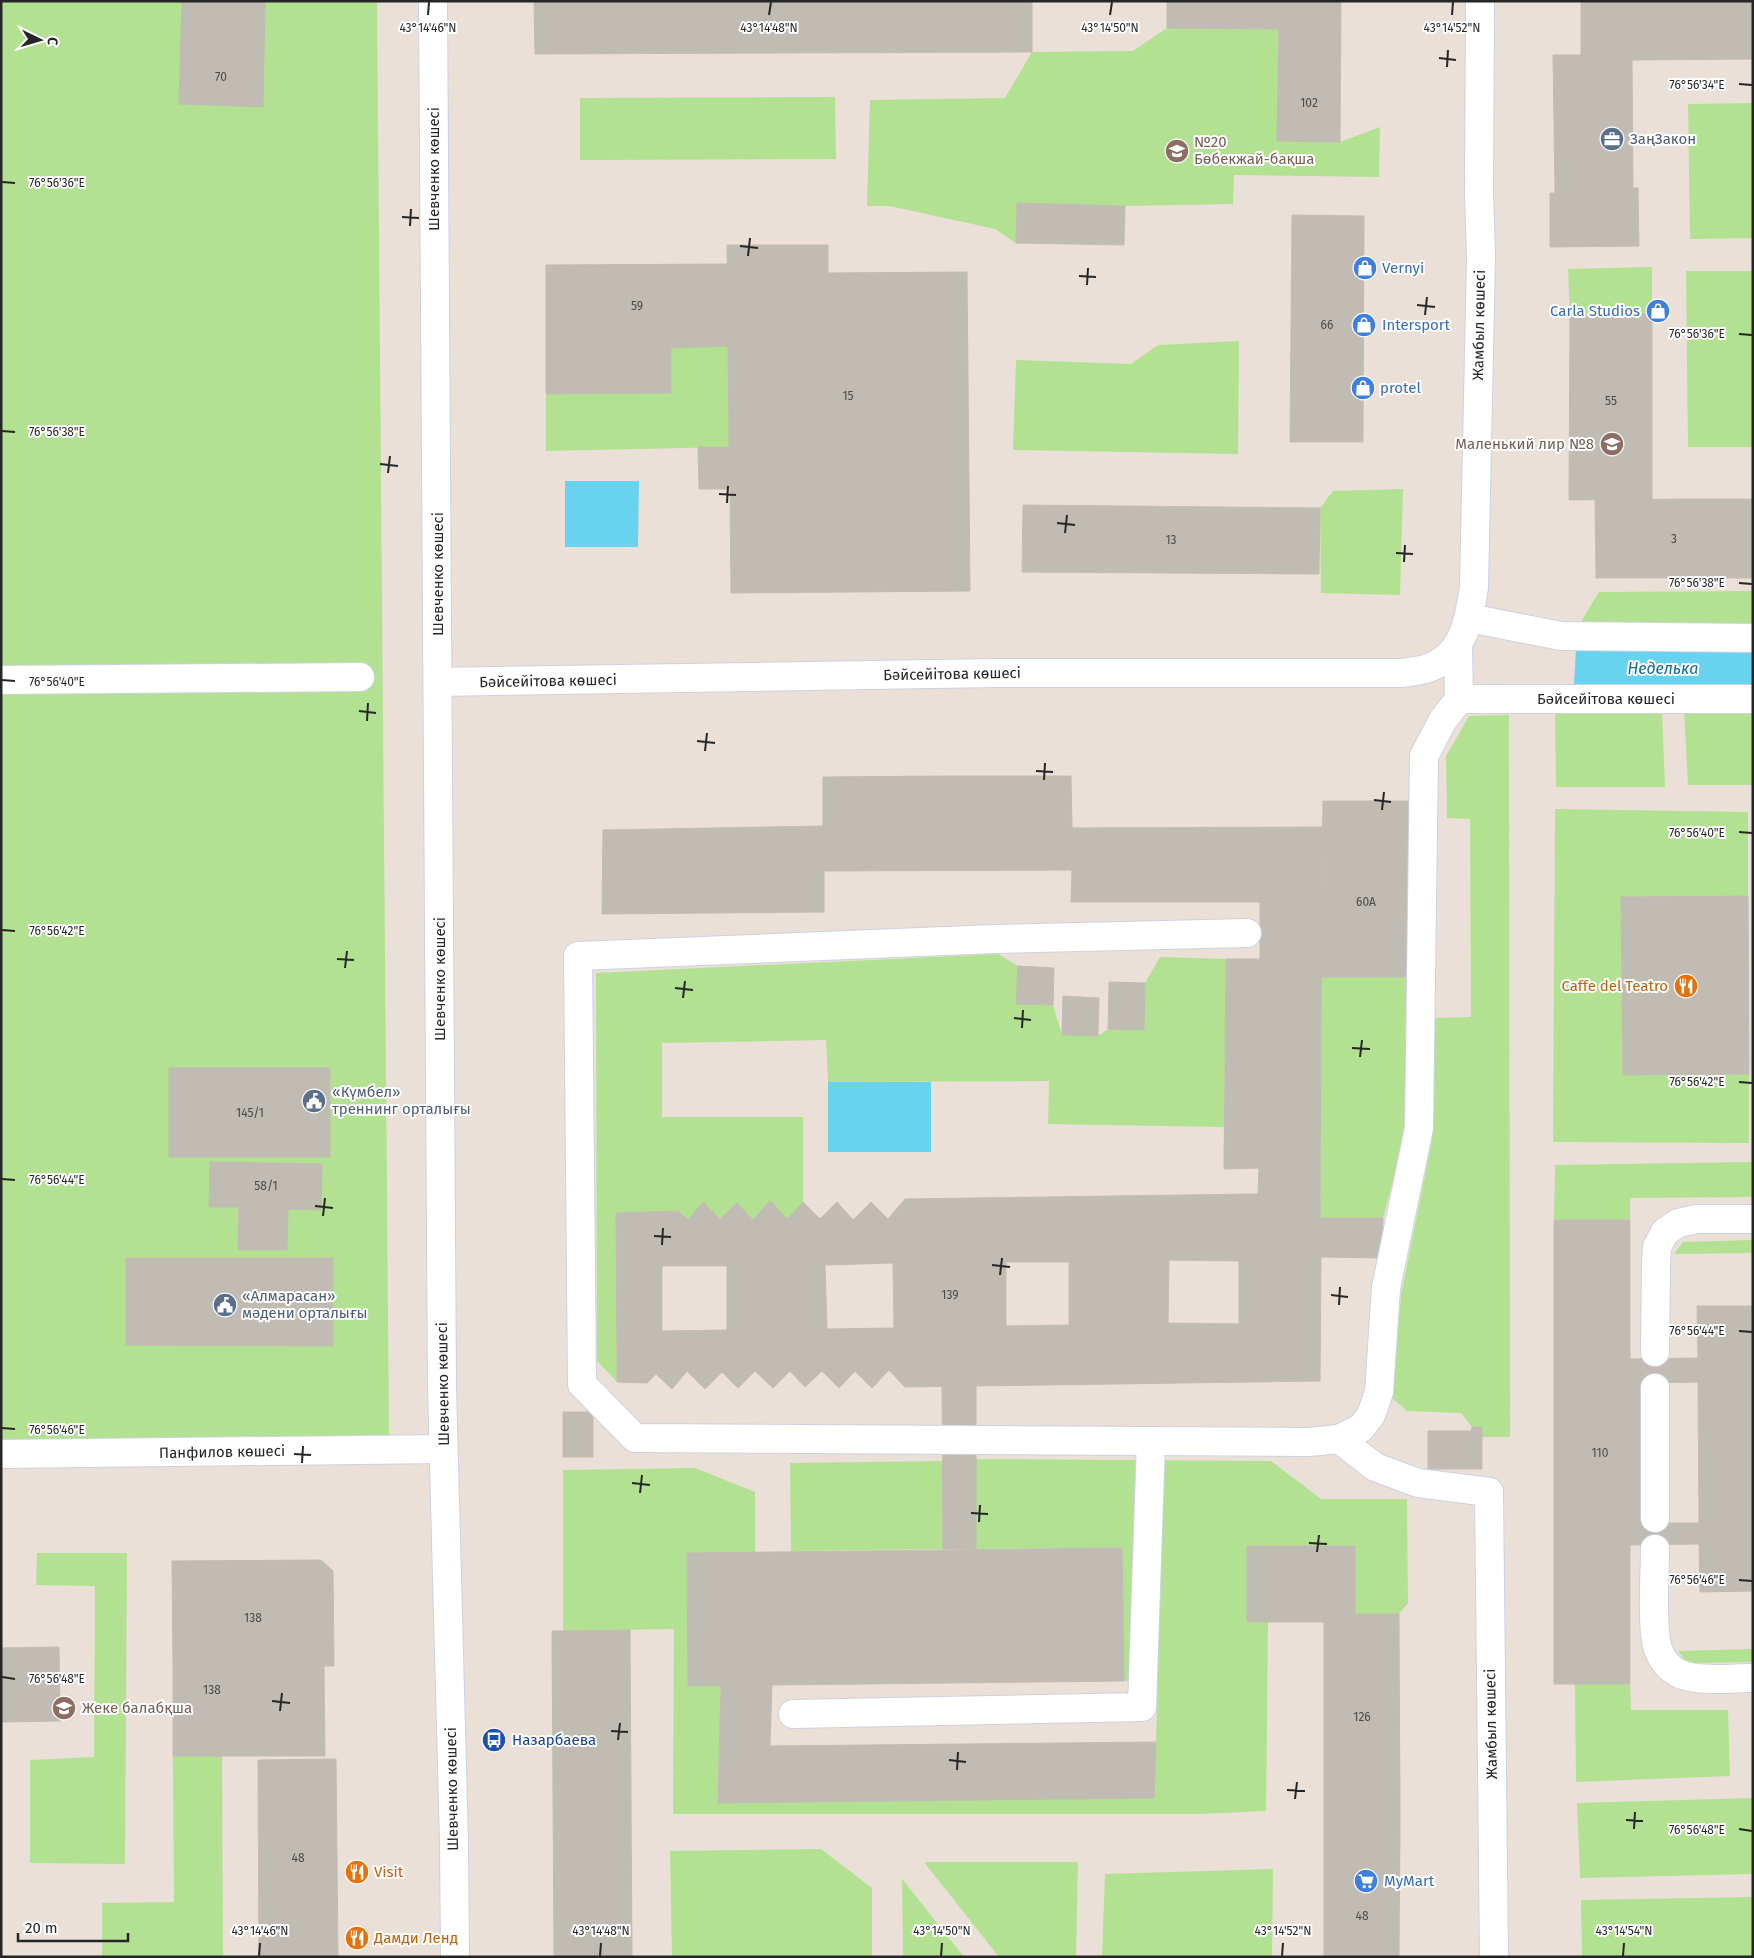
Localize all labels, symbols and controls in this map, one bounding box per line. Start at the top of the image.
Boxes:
north arrow [15,15,65,65]
text: 43°14'46"N [399,21,457,35]
text: 43°14'48"N [740,21,798,35]
text: 43°14'50"N [1081,21,1139,35]
text: 43°14'52"N [1424,21,1480,35]
text: С [44,36,61,46]
house number: 70 [215,70,227,84]
text: 76°56'34"E [1669,78,1725,92]
house number: 102 [1300,96,1318,110]
street label: Шевченко көшесі [425,107,443,231]
office icon: ЗаңЗакон [1599,126,1625,152]
place label: ЗаңЗакон [1630,130,1696,148]
place label: №20 Бөбекжай-бақша [1194,133,1314,168]
school or university icon: №20 Бөбекжай-бақша [1164,138,1190,164]
text: 76°56'36"E [29,176,85,190]
shop icon: Vernyi [1352,255,1378,281]
place label: Vernyi [1382,259,1424,277]
street label: Жамбыл көшесі [1469,270,1489,380]
shop icon: Carla Studios [1645,298,1671,324]
house number: 59 [631,299,643,313]
place label: Carla Studios [1550,302,1640,320]
shop icon: Intersport [1351,312,1377,338]
place label: Intersport [1382,316,1451,334]
house number: 66 [1321,318,1333,332]
text: 76°56'36"E [1669,327,1725,341]
shop icon: protel [1350,375,1376,401]
place label: protel [1380,379,1421,397]
house number: 15 [842,389,854,403]
house number: 55 [1605,394,1617,408]
text: 76°56'38"E [29,425,85,439]
school or university icon: Маленький лир №8 [1599,431,1625,457]
place label: Маленький лир №8 [1455,435,1594,453]
street label: Шевченко көшесі [429,512,447,636]
house number: 3 [1671,532,1677,546]
house number: 13 [1165,533,1177,547]
text: 76°56'38"E [1669,576,1725,590]
water label: Неделька [1628,659,1698,678]
street label: Бәйсейітова көшесі [883,664,1021,684]
street label: Бәйсейітова көшесі [479,671,617,691]
text: 76°56'40"E [29,675,85,689]
street label: Бәйсейітова көшесі [1537,690,1675,708]
text: 76°56'40"E [1669,826,1725,840]
house number: 60А [1356,895,1376,909]
street label: Шевченко көшесі [431,917,449,1041]
text: 76°56'42"E [29,924,85,938]
restaurant icon: Caffe del Teatro [1673,973,1699,999]
place label: Caffe del Teatro [1561,977,1668,995]
text: 76°56'42"E [1669,1075,1725,1089]
place label: «Күмбел» треннинг орталығы [332,1083,471,1118]
public building icon: «Күмбел» треннинг орталығы [301,1088,327,1114]
house number: 145/1 [236,1106,264,1120]
text: 76°56'44"E [29,1173,85,1187]
house number: 58/1 [254,1179,278,1193]
place label: «Алмарасан» мәдени орталығы [242,1287,368,1322]
house number: 139 [941,1288,959,1302]
public building icon: «Алмарасан» мәдени орталығы [212,1292,238,1318]
street label: Шевченко көшесі [433,1322,453,1446]
text: 76°56'44"E [1669,1324,1725,1338]
text: 76°56'46"E [29,1423,85,1437]
street label: Панфилов көшесі [159,1442,285,1462]
house number: 110 [1592,1446,1609,1460]
text: 76°56'46"E [1669,1573,1725,1587]
house number: 138 [244,1611,262,1625]
street label: Жамбыл көшесі [1481,1669,1501,1779]
text: 76°56'48"E [29,1672,85,1686]
house number: 138 [203,1683,221,1697]
school or university icon: Жеке балабқша [51,1695,77,1721]
place label: Жеке балабқша [82,1699,192,1717]
house number: 126 [1353,1710,1371,1724]
street label: Шевченко көшесі [442,1727,462,1851]
bus stop icon: Назарбаева [481,1727,507,1753]
place label: Назарбаева [512,1731,596,1749]
text: 76°56'48"E [1669,1823,1725,1837]
house number: 48 [292,1851,305,1865]
restaurant icon: Visit [344,1859,370,1885]
place label: Visit [374,1863,404,1881]
supermarket icon: MyMart [1353,1868,1379,1894]
place label: MyMart [1384,1872,1435,1890]
house number: 48 [1356,1909,1369,1923]
scale bar [18,1910,128,1942]
text: 20 m [25,1919,58,1937]
text: 43°14'46"N [231,1924,289,1938]
text: 43°14'48"N [572,1924,630,1938]
text: 43°14'50"N [913,1924,971,1938]
text: 43°14'52"N [1255,1924,1311,1938]
text: 43°14'54"N [1596,1924,1652,1938]
restaurant icon: Дамди Ленд [344,1925,370,1951]
place label: Дамди Ленд [373,1929,458,1947]

